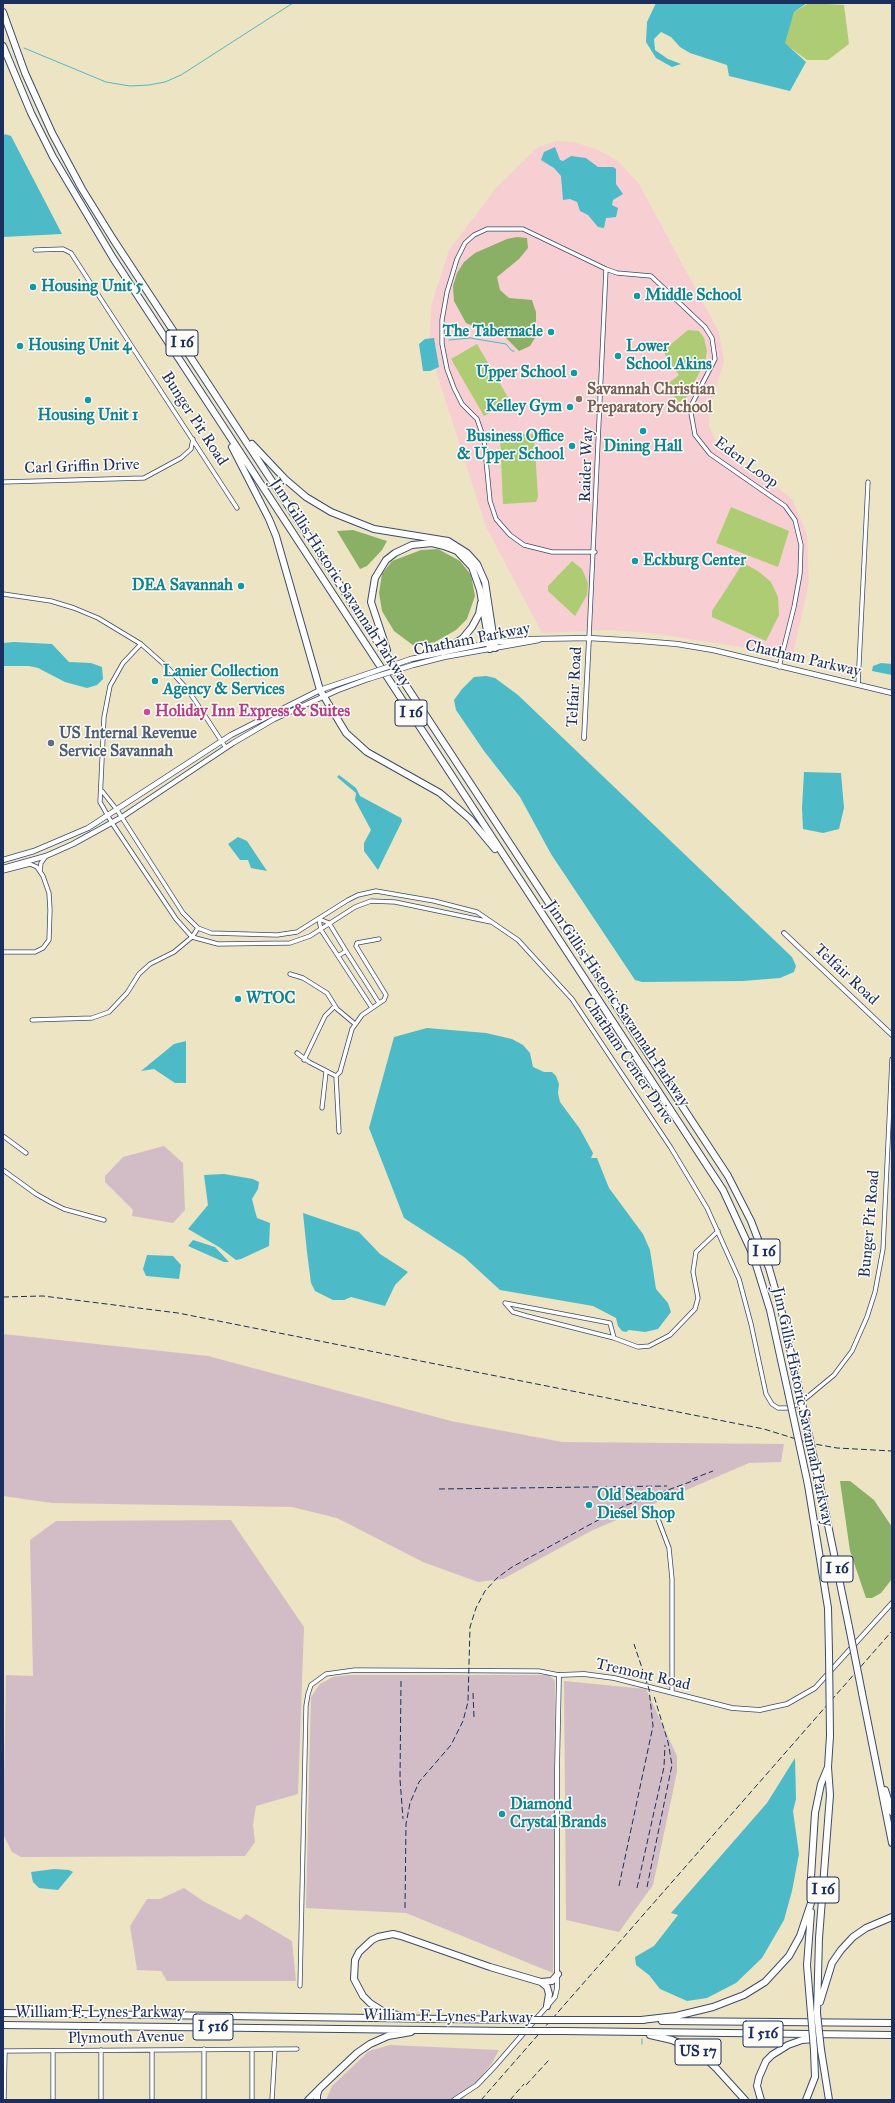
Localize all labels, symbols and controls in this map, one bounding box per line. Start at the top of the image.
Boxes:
place label: Housing Unit 5 [41,277,143,297]
marker: Housing Unit 5 [28,282,38,292]
place label: Middle School [645,286,742,306]
marker: Middle School [632,291,642,301]
place label: The Tabernacle [443,322,543,342]
marker: The Tabernacle [546,327,556,337]
road number: I 16 [166,330,198,356]
place label: Housing Unit 4 [28,336,131,356]
place label: Lower School Akins [626,337,712,375]
marker: Housing Unit 4 [15,341,25,351]
marker: Lower School Akins [613,351,623,361]
place label: Upper School [476,363,566,383]
street label: Bunger Pit Road [157,368,231,470]
marker: Upper School [569,368,579,378]
place label: Savannah Christian Preparatory School [587,380,715,418]
marker: Savannah Christian Preparatory School [574,394,584,404]
marker: Housing Unit 1 [83,395,93,405]
place label: Kelley Gym [485,397,562,417]
marker: Kelley Gym [565,402,575,412]
place label: Housing Unit 1 [38,406,138,426]
marker: Dining Hall [638,426,648,436]
place label: Business Office & Upper School [457,427,564,465]
street label: Raider Way [576,427,598,503]
street label: Eden Loop [710,433,782,493]
place label: Dining Hall [604,437,682,457]
marker: Business Office & Upper School [567,441,577,451]
street label: Carl Griffin Drive [24,455,140,479]
street label: Jim Gillis Historic Savannah Parkway [265,475,415,691]
place label: Eckburg Center [643,551,746,571]
marker: Eckburg Center [630,556,640,566]
place label: DEA Savannah [132,576,233,596]
marker: DEA Savannah [236,581,246,591]
street label: Chatham Parkway [412,619,532,661]
street label: Chatham Parkway [743,636,863,682]
street label: Telfair Road [563,646,587,728]
place label: Lanier Collection Agency & Services [163,662,285,700]
marker: Lanier Collection Agency & Services [150,676,160,686]
road number: I 16 [395,700,427,726]
place label: Holiday Inn Express & Suites [155,702,350,722]
marker: Holiday Inn Express & Suites [142,707,152,717]
place label: US Internal Revenue Service Savannah [59,724,197,762]
marker: US Internal Revenue Service Savannah [46,738,56,748]
street label: Jim Gillis Historic Savannah Parkway [541,897,693,1111]
street label: Telfair Road [810,940,882,1010]
place label: WTOC [246,989,295,1009]
marker: WTOC [233,994,243,1004]
street label: Chatham Center Drive [578,994,678,1128]
street label: Bunger Pit Road [856,1169,884,1279]
road number: I 16 [748,1239,780,1265]
street label: Jim Gillis Historic Savannah Parkway [767,1285,837,1529]
place label: Old Seaboard Diesel Shop [597,1486,684,1524]
marker: Old Seaboard Diesel Shop [584,1500,594,1510]
road number: I 16 [821,1556,853,1582]
street label: Tremont Road [594,1655,692,1695]
place label: Diamond Crystal Brands [510,1795,606,1833]
marker: Diamond Crystal Brands [497,1809,507,1819]
road number: I 16 [807,1877,839,1903]
street label: William F. Lynes Parkway [15,2003,185,2023]
street label: William F. Lynes Parkway [363,2006,533,2028]
road number: I 516 [193,2014,233,2040]
road number: I 516 [743,2021,783,2047]
street label: Plymouth Avenue [67,2027,185,2049]
road number: US 17 [675,2039,721,2065]

